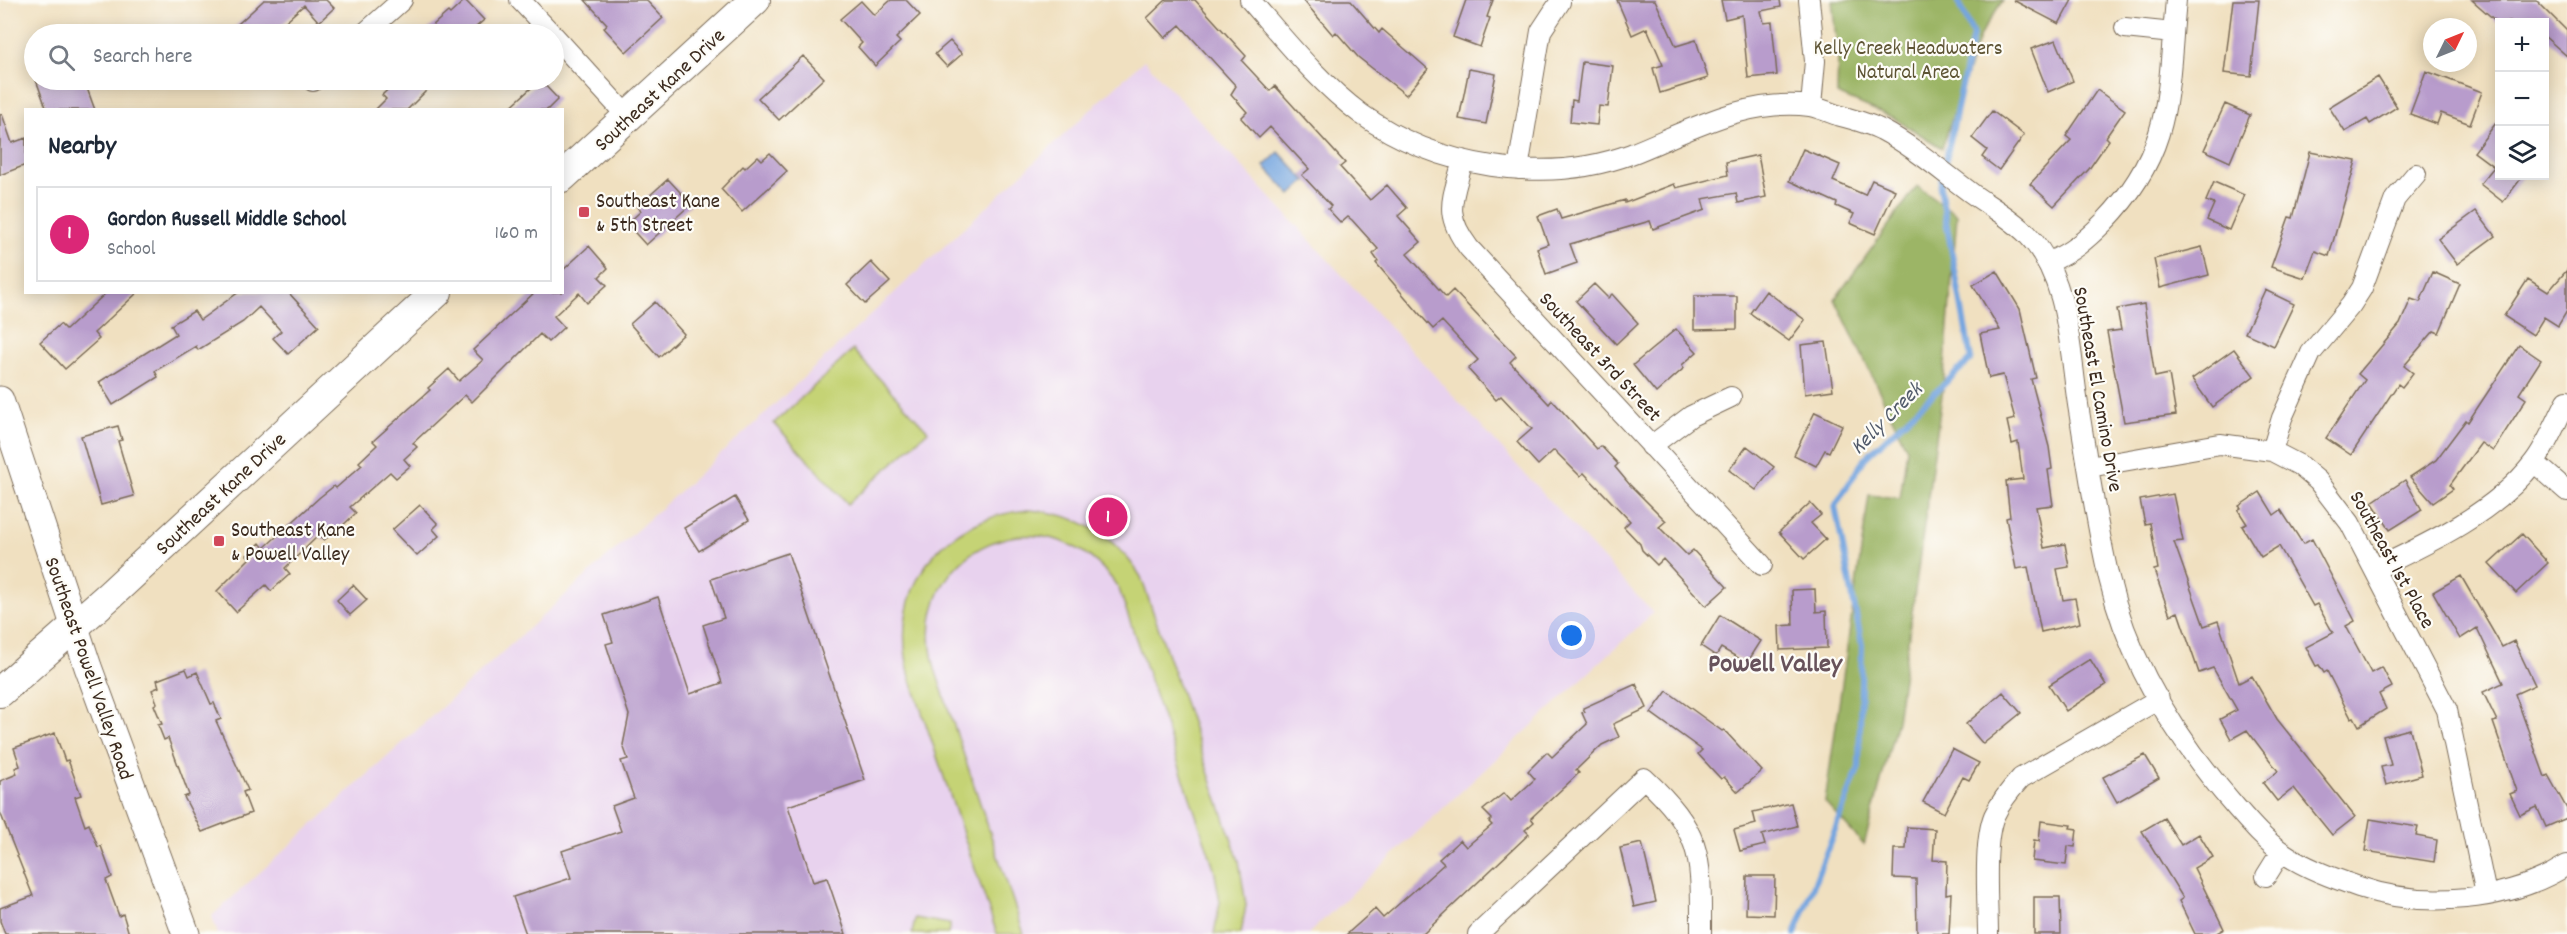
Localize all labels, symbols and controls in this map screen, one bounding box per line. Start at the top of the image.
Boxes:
north arrow [2423,18,2477,72]
map controls [2495,18,2549,180]
button: + [2495,18,2549,72]
street label: Southeast Kane Drive [589,22,733,160]
search box [24,24,564,90]
park label: Kelly Creek Headwaters Natural Area [1814,35,2003,89]
icon: search [45,41,78,74]
text: Search here [93,42,192,73]
button: − [2495,72,2549,126]
button: layers [2495,126,2549,180]
text: Nearby [48,129,116,166]
place label: Southeast Kane & 5th Street [596,188,720,242]
text: Gordon Russell Middle School [107,205,346,236]
marker: Southeast Kane & 5th Street [577,205,591,219]
text: 1 [67,220,72,248]
text: 160 m [495,220,538,248]
text: School [107,236,156,264]
street label: Southeast El Camino Drive [2063,285,2129,494]
street label: Southeast 3rd Street [1530,286,1667,430]
water label: Kelly Creek [1844,375,1932,463]
street label: Southeast Kane Drive [150,426,294,564]
street label: Southeast 1st Place [2340,486,2441,635]
pin: 1 [1088,494,1128,540]
place label: Southeast Kane & Powell Valley [231,517,355,571]
marker: Southeast Kane & Powell Valley [212,534,226,548]
street label: Southeast Powell Valley Road [35,554,139,784]
your location [1557,621,1586,650]
district label: Powell Valley [1708,646,1843,685]

